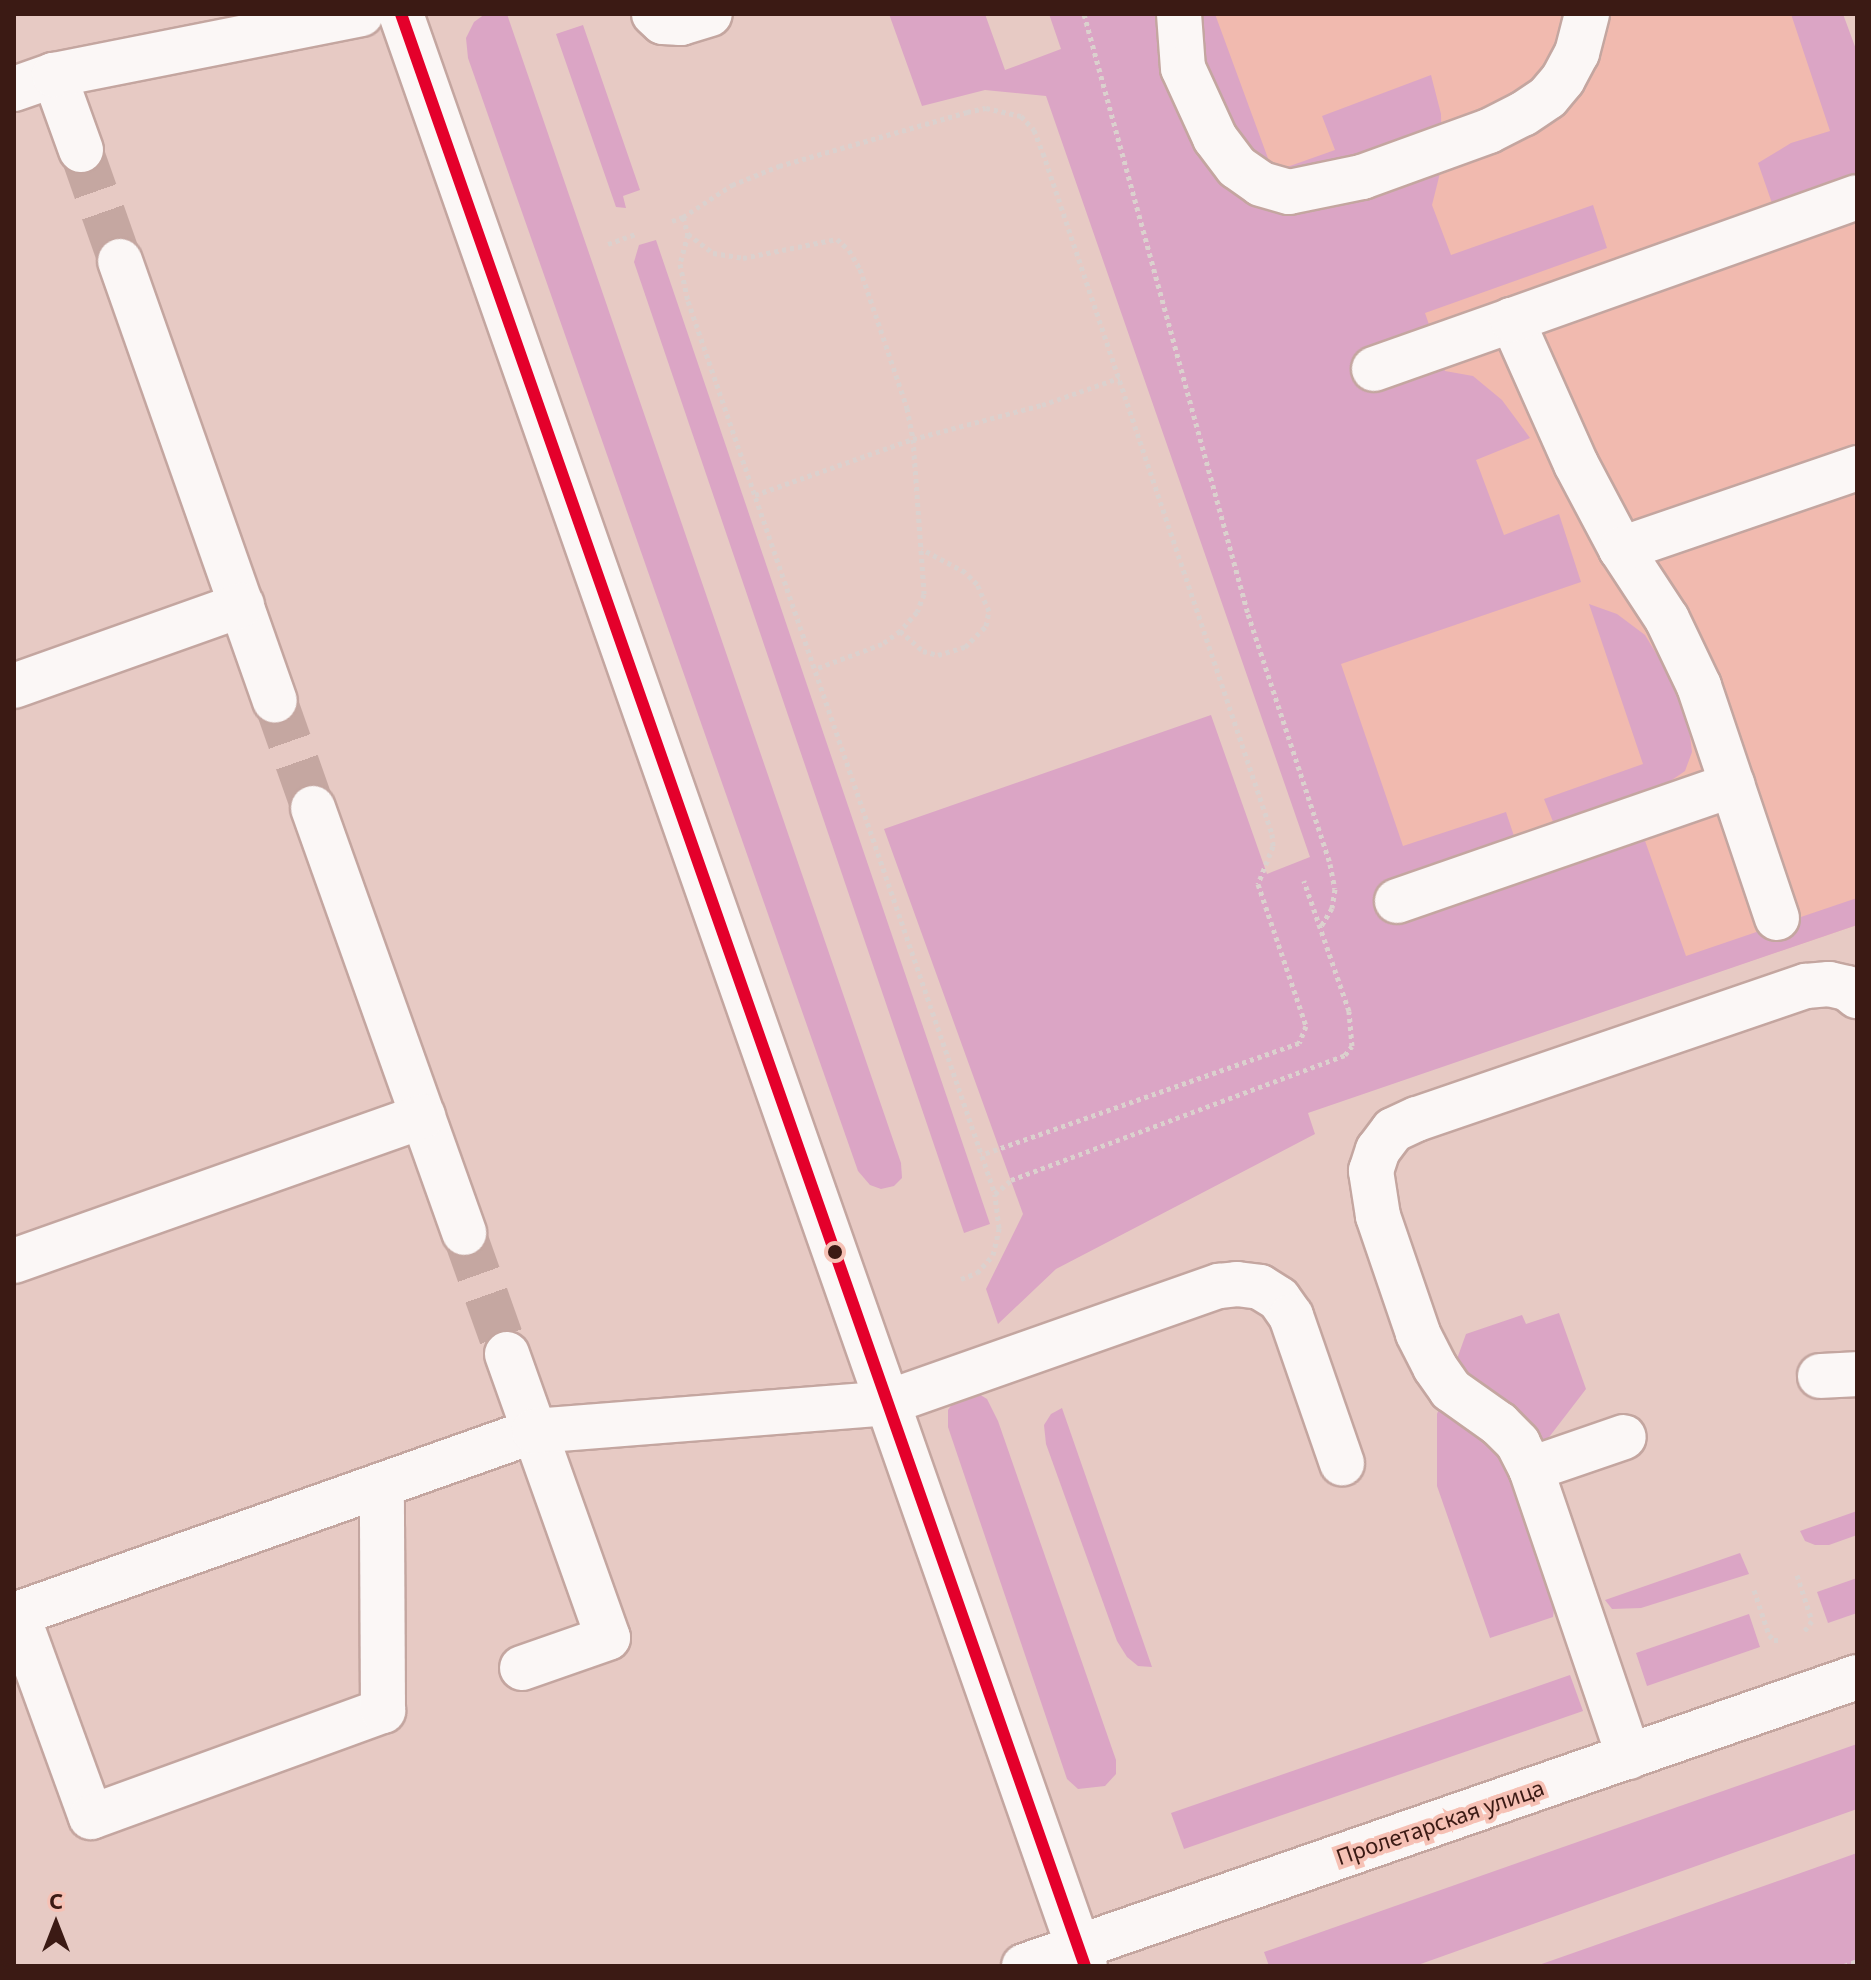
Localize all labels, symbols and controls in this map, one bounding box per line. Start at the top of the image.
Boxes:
unlabelled marker [827,1244,843,1260]
street label: Пролетарская улица [1332,1774,1548,1870]
north arrow [16,1884,96,1964]
text: С [49,1885,63,1915]

